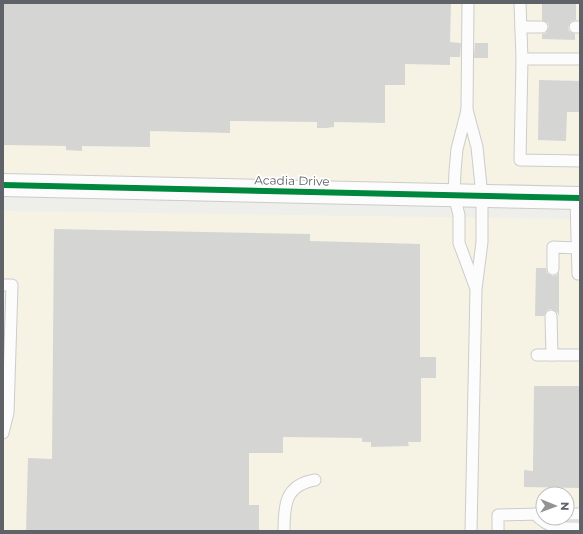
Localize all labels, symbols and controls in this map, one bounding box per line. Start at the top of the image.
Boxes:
street label: Acadia Drive [254,172,330,189]
north arrow [535,486,575,526]
text: N [558,502,572,511]

